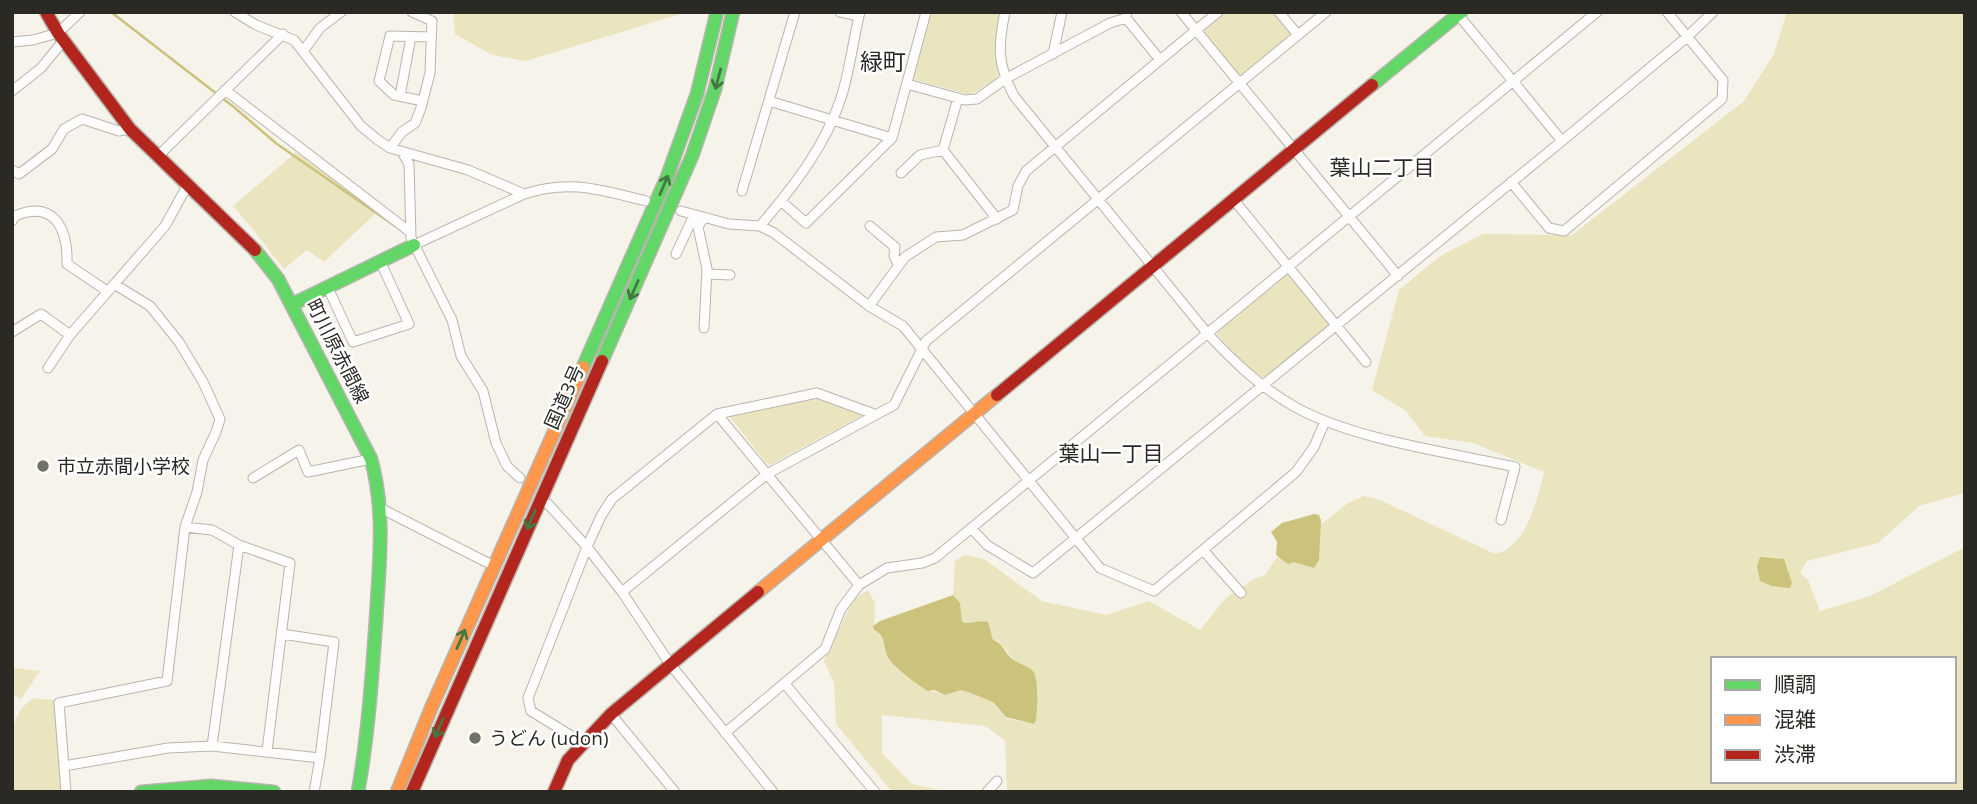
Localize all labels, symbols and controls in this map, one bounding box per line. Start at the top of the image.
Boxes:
district label: 緑町 [860,45,906,77]
one-way arrow [711,67,724,90]
district label: 葉山二丁目 [1330,153,1435,181]
one-way arrow [658,174,671,196]
one-way arrow [627,279,640,300]
street label: 町川原赤間線 [301,294,375,408]
street label: 国道3号 [538,361,590,433]
district label: 葉山一丁目 [1059,439,1164,467]
place label: 市立赤間小学校 [57,453,190,479]
marker: 市立赤間小学校 [35,458,51,474]
one-way arrow [524,509,537,530]
one-way arrow [455,628,468,650]
legend [1711,657,1956,783]
text: 順調 [1774,670,1816,698]
text: 混雑 [1774,705,1816,733]
one-way arrow [432,717,445,738]
place label: うどん (udon) [489,725,609,751]
marker: うどん (udon) [467,730,483,746]
text: 渋滞 [1774,740,1816,768]

